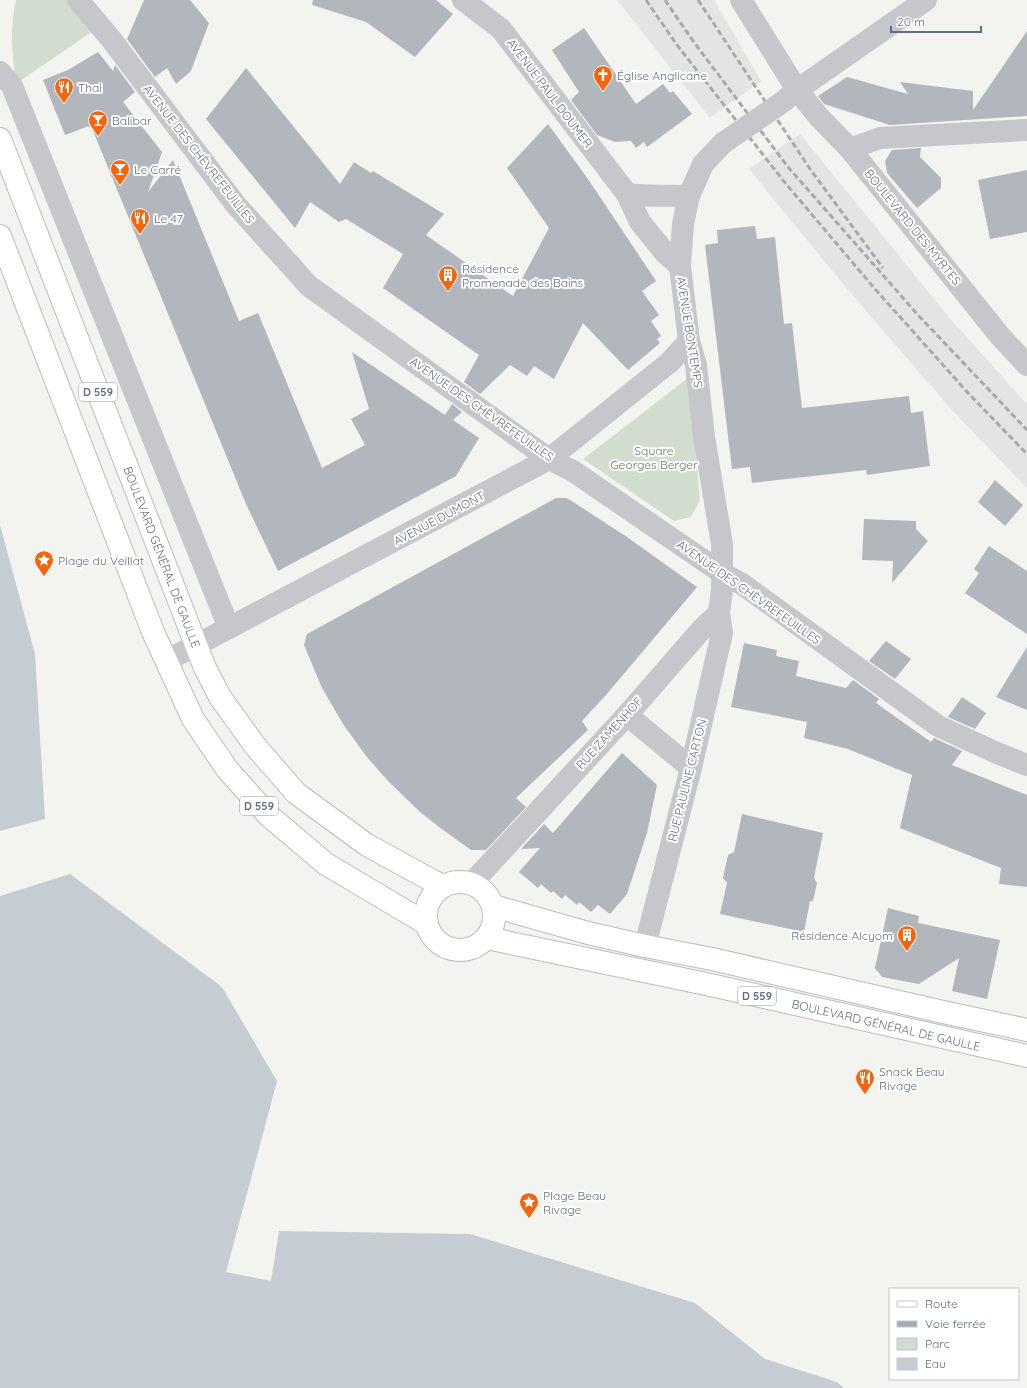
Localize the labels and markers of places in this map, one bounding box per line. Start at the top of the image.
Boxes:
church icon: Église Anglicane [592,64,614,92]
place label: Église Anglicane [617,68,707,83]
restaurant icon: Thai [53,76,75,104]
place label: Thai [78,80,102,95]
bar icon: Balibar [87,109,109,137]
place label: Balibar [112,113,152,128]
bar icon: Le Carré [109,158,131,186]
place label: Le Carré [134,162,182,177]
restaurant icon: Le 47 [129,207,151,235]
place label: Le 47 [154,211,183,226]
place label: Résidence Promenade des Bains [462,261,584,290]
building icon: Résidence Promenade des Bains [437,264,459,292]
place icon: Plage du Veillat [33,549,55,577]
place label: Plage du Veillat [58,553,144,568]
building icon: Résidence Alcyom [896,924,918,952]
place label: Résidence Alcyom [791,928,893,943]
place label: Snack Beau Rivage [879,1064,944,1093]
restaurant icon: Snack Beau Rivage [854,1067,876,1095]
place label: Plage Beau Rivage [543,1188,606,1217]
place icon: Plage Beau Rivage [518,1191,540,1219]

